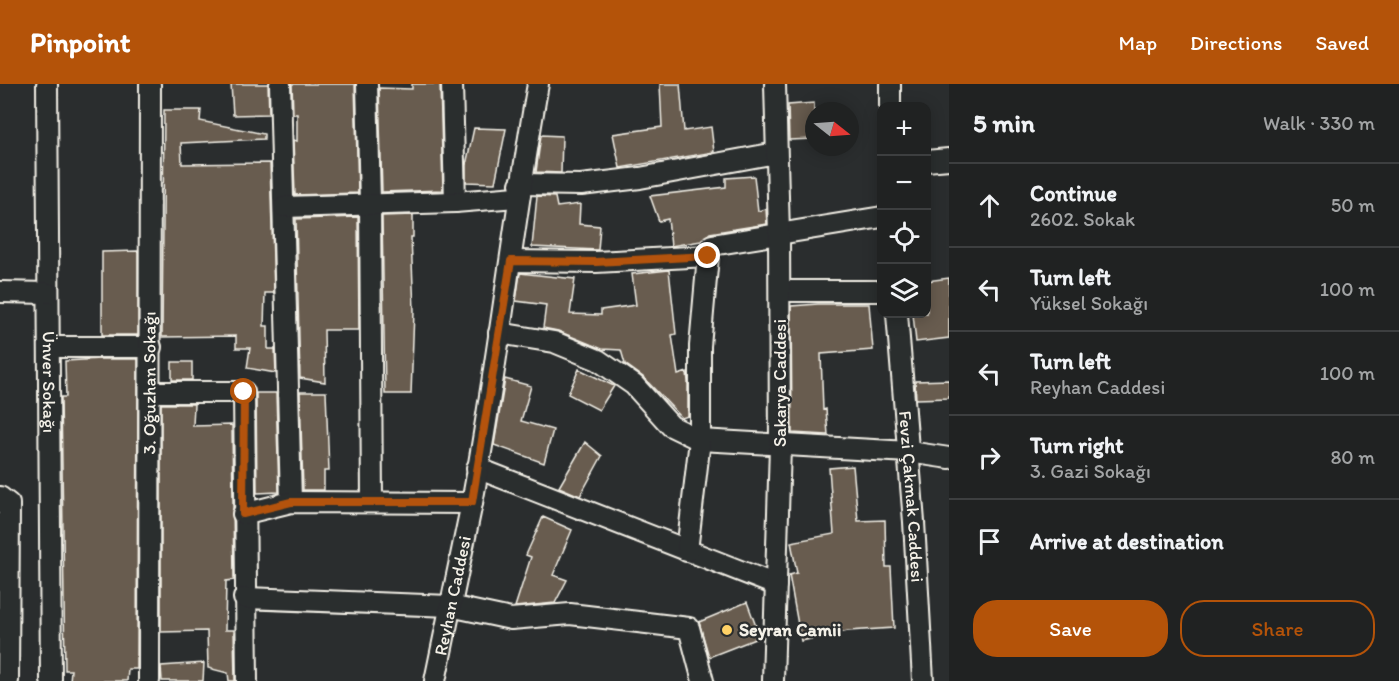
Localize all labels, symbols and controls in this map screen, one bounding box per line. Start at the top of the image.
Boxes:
text: Pinpoint [30,25,131,59]
text: Map [1119,30,1157,55]
text: Directions [1190,30,1282,55]
text: Saved [1315,30,1369,55]
north arrow [805,102,859,156]
map controls [877,102,931,318]
button: + [877,102,931,156]
text: 5 min [973,107,1035,139]
text: Walk · 330 m [1263,111,1375,135]
button: − [877,156,931,210]
text: Continue [1030,180,1117,207]
icon: ahead [973,189,1006,222]
text: 50 m [1331,193,1375,217]
text: 2602. Sokak [1030,207,1135,231]
button: locate [877,210,931,264]
route end [694,242,720,268]
button: layers [877,264,931,318]
text: Turn left [1030,264,1111,291]
icon: left [973,273,1006,306]
text: 100 m [1320,277,1375,301]
text: Yüksel Sokağı [1030,291,1148,315]
street label: 3. Oğuzhan Sokağı [138,311,161,455]
street label: Sakarya Caddesi [769,319,791,447]
street label: Ünver Sokağı [38,331,60,433]
text: Turn left [1030,348,1111,375]
icon: left [973,357,1006,390]
text: 100 m [1320,361,1375,385]
text: Reyhan Caddesi [1030,375,1165,399]
route start [230,378,256,404]
street label: Fevzi Çakmak Caddesi [894,410,928,583]
text: Turn right [1030,432,1124,459]
icon: right [973,441,1006,474]
text: 80 m [1330,445,1375,469]
text: 3. Gazi Sokağı [1030,459,1151,483]
icon: arrive [973,525,1006,558]
text: Arrive at destination [1030,528,1224,555]
street label: Reyhan Caddesi [429,534,476,658]
button: Save [973,600,1168,657]
button: Share [1180,600,1375,657]
place label: Seyran Camii [739,619,841,641]
marker: Seyran Camii [720,623,734,637]

